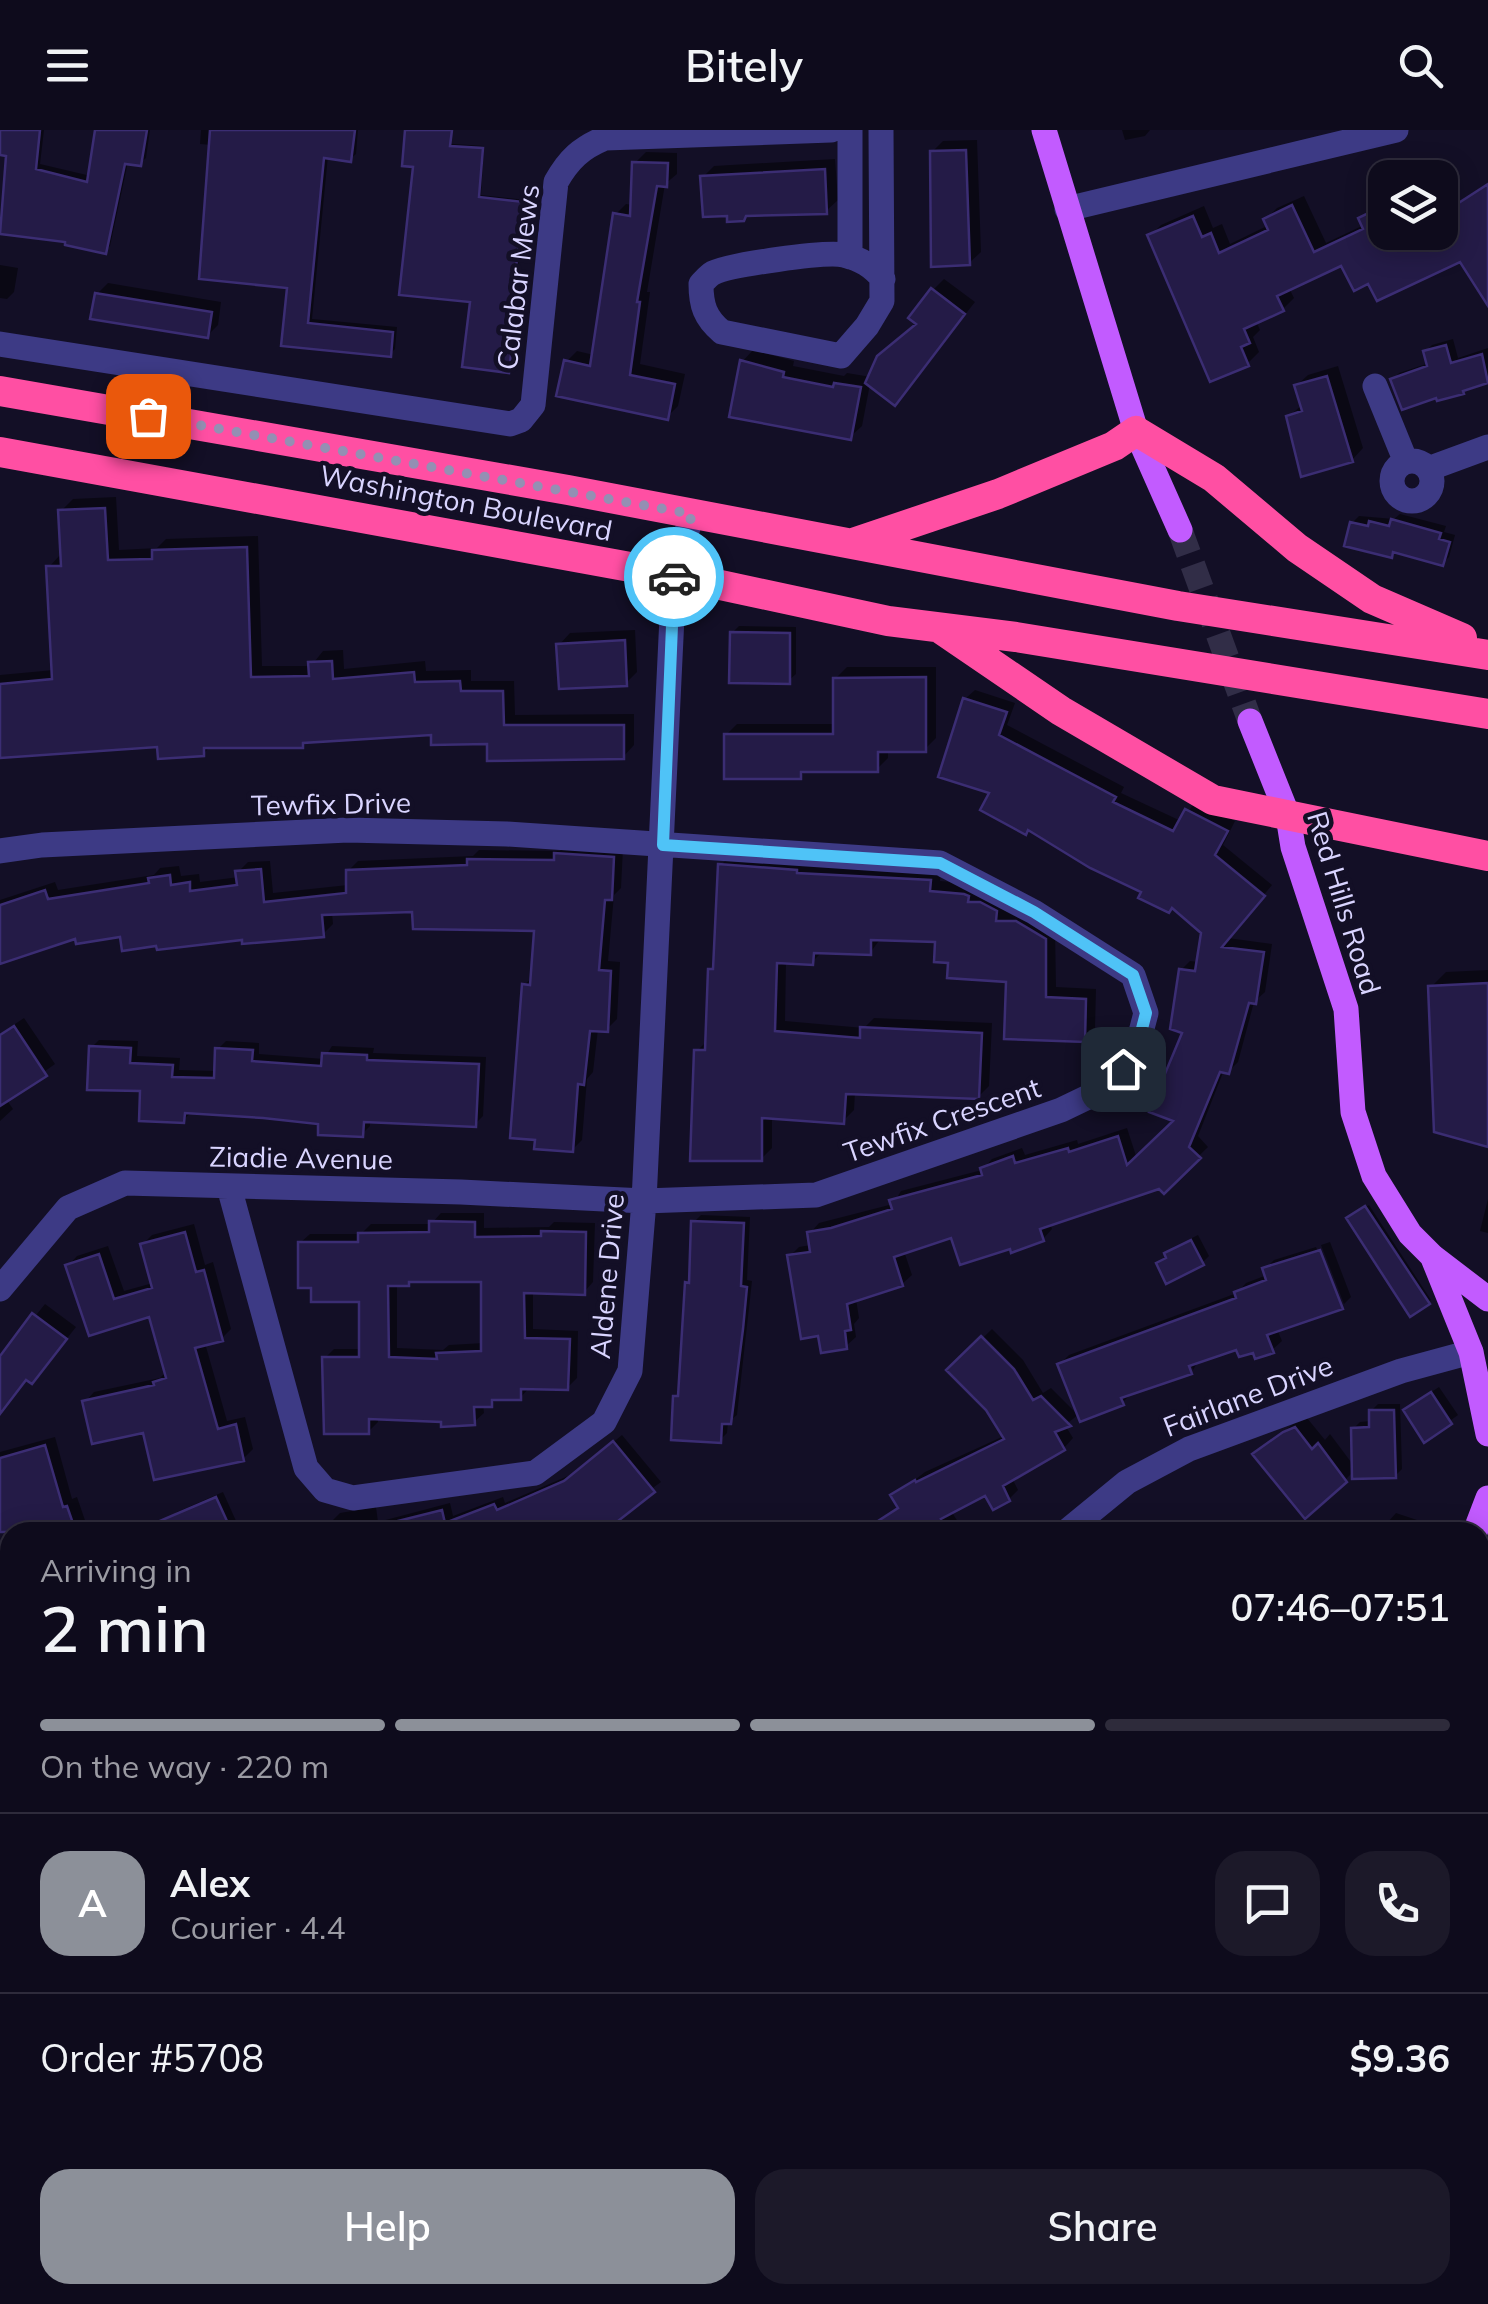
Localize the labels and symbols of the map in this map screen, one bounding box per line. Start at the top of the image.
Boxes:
street label: Calabar Mews [489,182,546,372]
pin [106,374,191,459]
street label: Washington Boulevard [317,457,615,548]
courier [624,527,724,627]
street label: Tewfix Drive [251,785,411,822]
street label: Red Hills Road [1300,807,1389,999]
pin [1081,1027,1166,1112]
street label: Tewfix Crescent [839,1069,1045,1170]
street label: Ziadie Avenue [209,1138,393,1177]
street label: Aldene Drive [582,1192,631,1360]
street label: Fairlane Drive [1158,1347,1338,1444]

